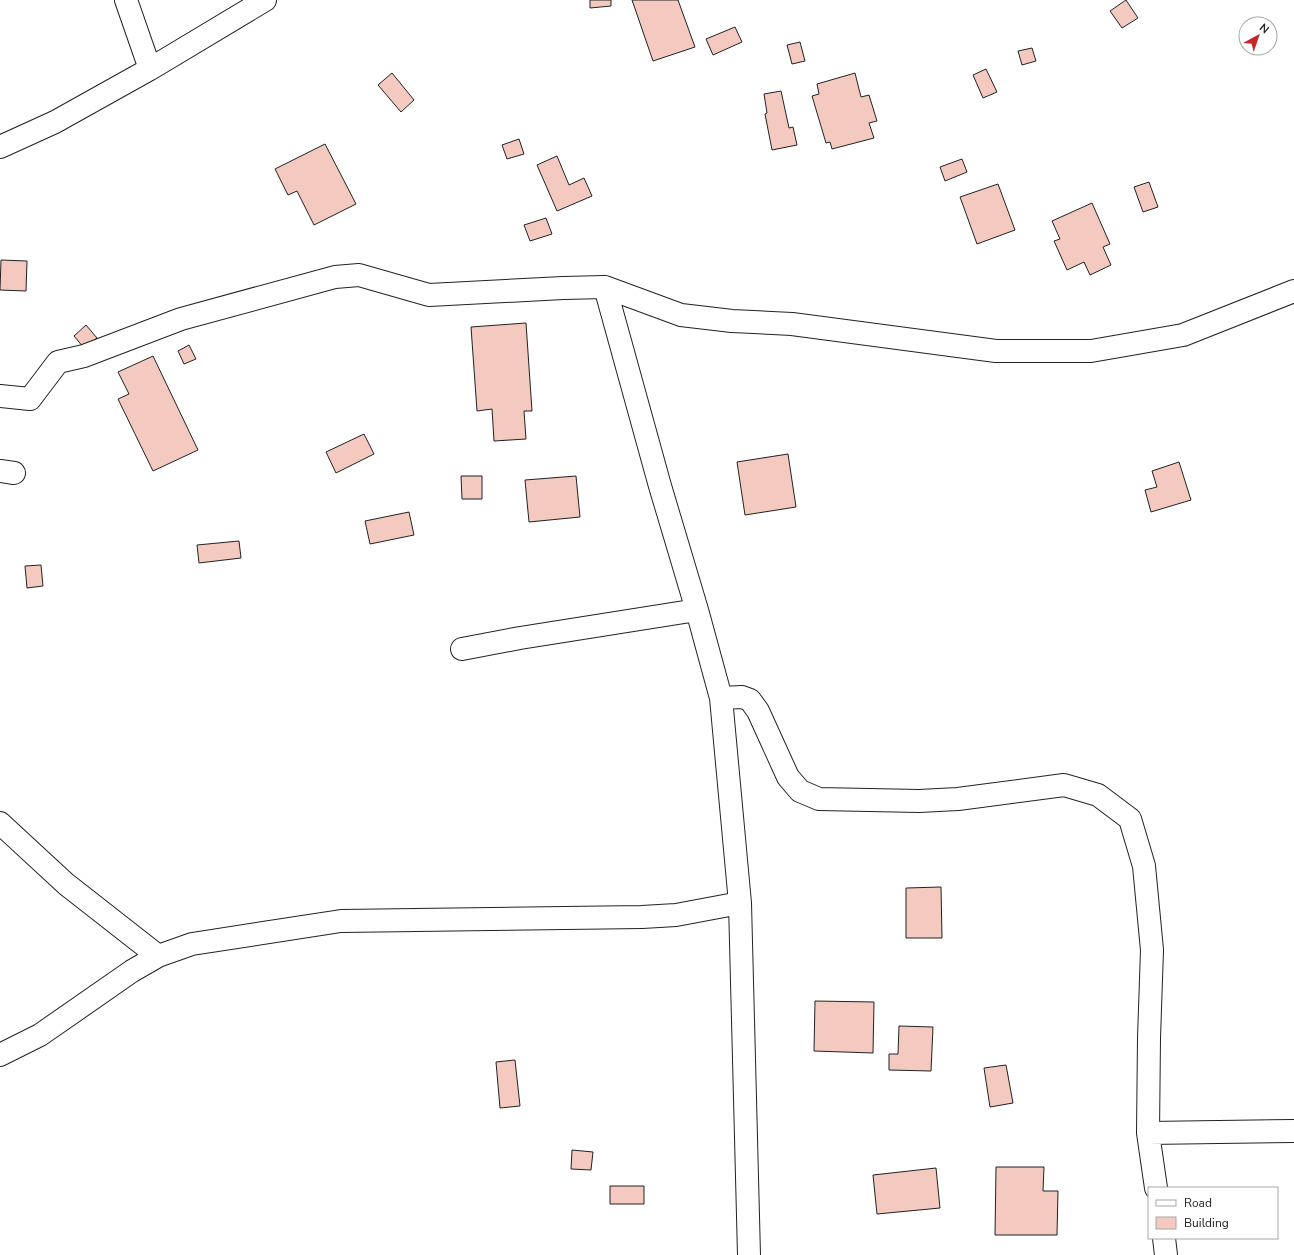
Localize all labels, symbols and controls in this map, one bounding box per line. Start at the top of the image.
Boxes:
north arrow [1238,16,1278,56]
text: N [1256,20,1272,37]
legend [1148,1187,1278,1239]
text: Road [1184,1195,1212,1211]
text: Building [1184,1215,1229,1231]

